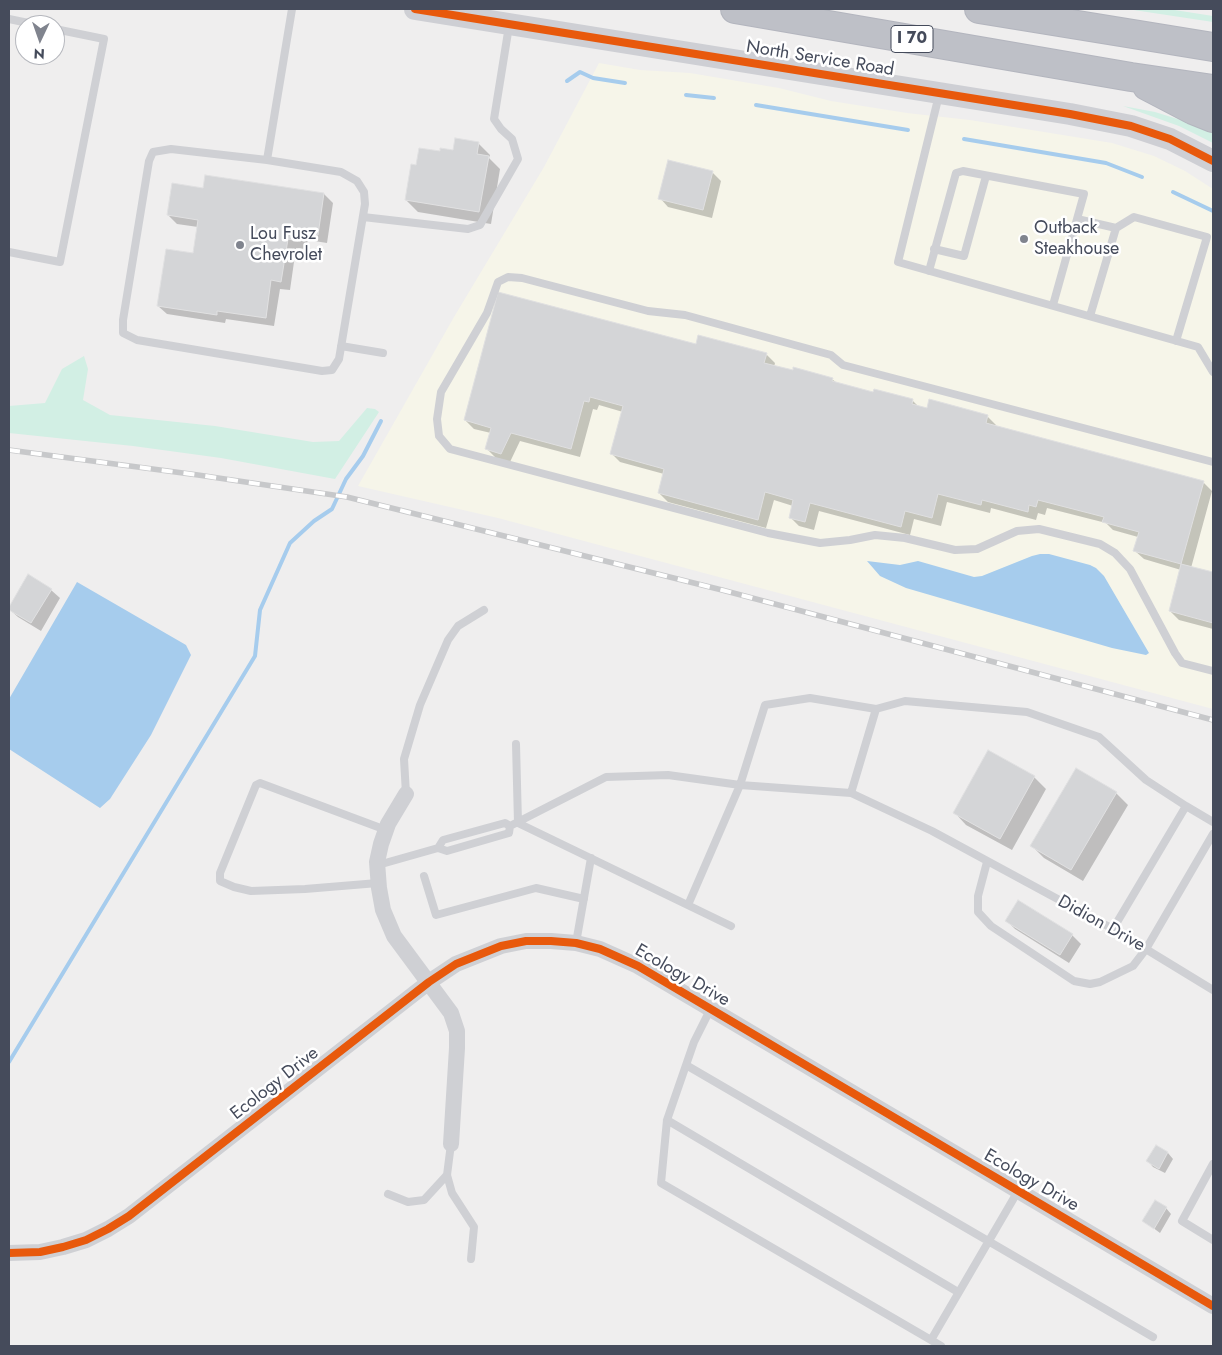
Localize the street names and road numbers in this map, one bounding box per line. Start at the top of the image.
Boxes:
road number: I 70 [891,26,933,52]
street label: North Service Road [744,37,896,81]
street label: Didion Drive [1054,891,1148,957]
street label: Ecology Drive [631,940,733,1012]
street label: Ecology Drive [227,1043,323,1125]
street label: Ecology Drive [980,1145,1082,1217]

